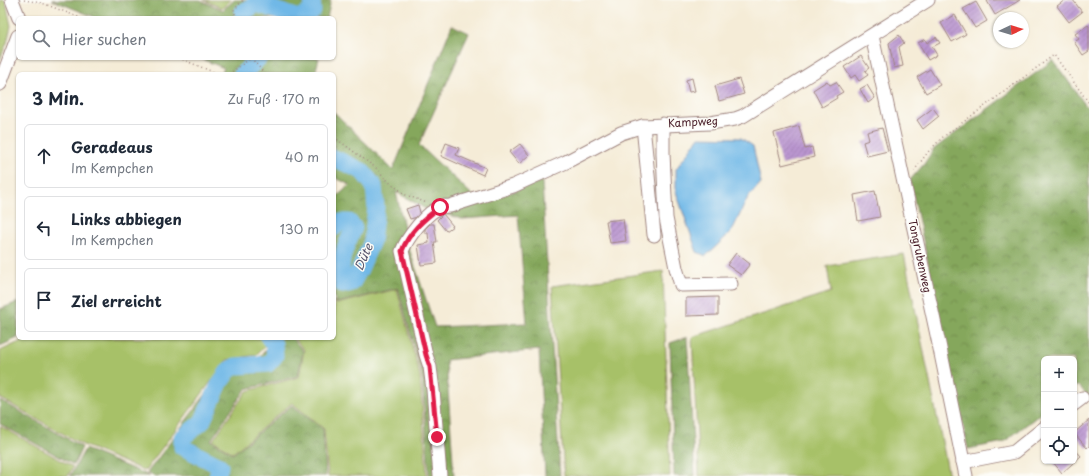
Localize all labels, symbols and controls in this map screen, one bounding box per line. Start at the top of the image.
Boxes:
north arrow [993,12,1029,48]
search box [16,16,336,60]
icon: search [30,27,52,49]
text: Hier suchen [62,27,147,50]
text: 3 Min. [32,85,84,111]
text: Zu Fuß · 170 m [227,89,320,108]
street label: Kampweg [668,112,718,131]
text: Geradeaus [71,135,153,158]
icon: ahead [33,145,55,167]
text: 40 m [285,147,319,166]
text: Im Kempchen [71,158,154,177]
route start [431,198,449,216]
text: Links abbiegen [71,207,182,230]
icon: left [33,217,55,239]
street label: Tongrubenweg [904,217,937,294]
text: 130 m [280,219,319,238]
text: Im Kempchen [71,230,154,249]
water label: Düte [349,240,377,273]
icon: arrive [33,289,55,311]
text: Ziel erreicht [71,289,162,312]
map controls [1041,356,1077,464]
button: + [1041,356,1077,392]
button: − [1041,392,1077,428]
route end [428,428,446,446]
button: locate [1041,428,1077,464]

